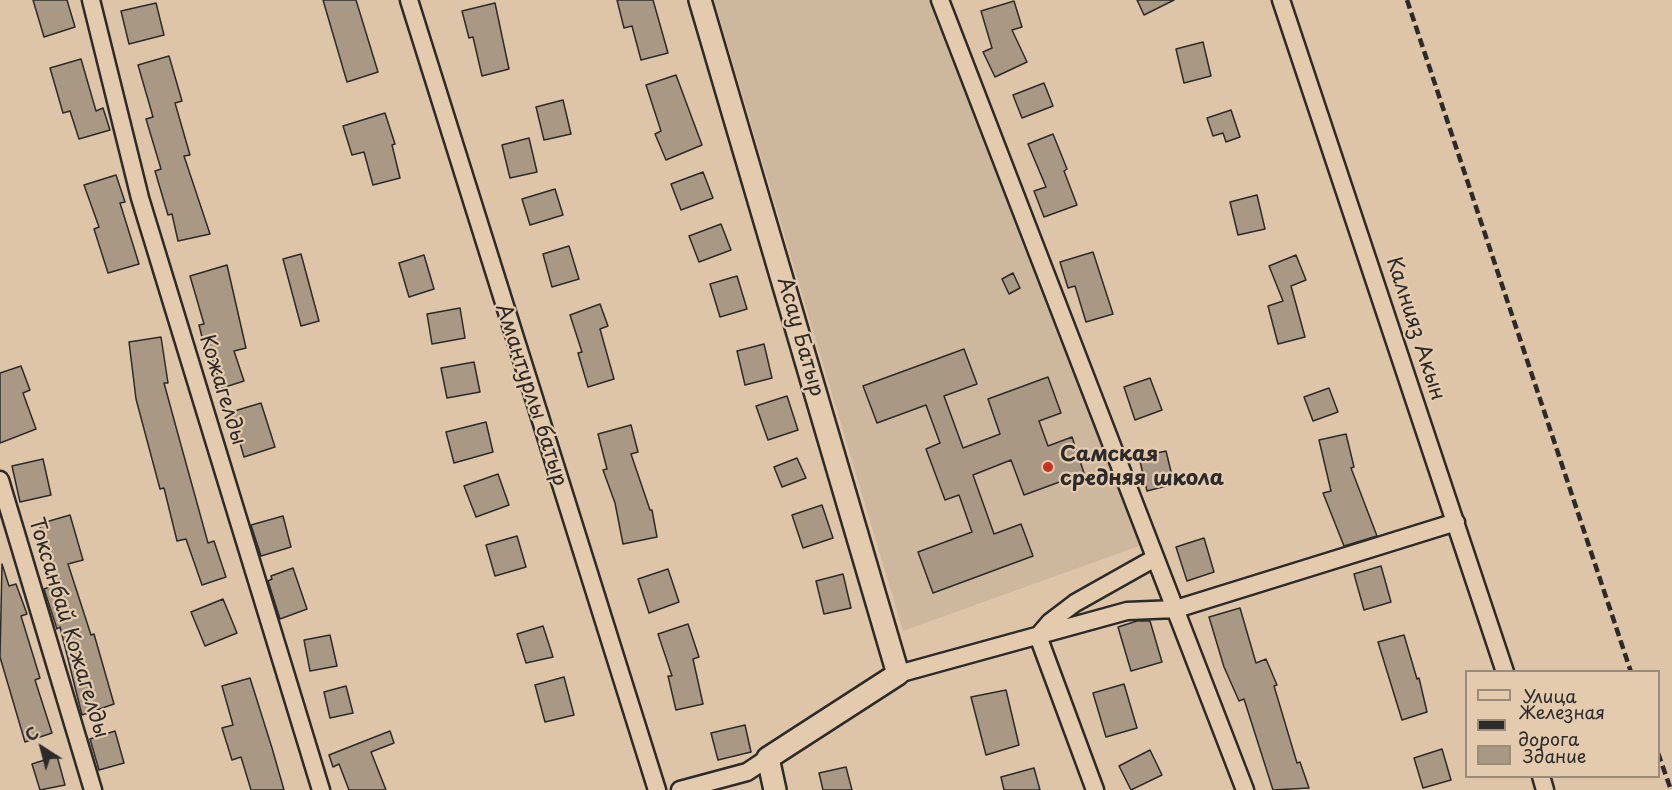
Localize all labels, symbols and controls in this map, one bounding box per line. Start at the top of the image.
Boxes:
street label: Калнияз Акын [1380,254,1450,404]
street label: Асау Батыр [771,274,829,400]
street label: Амантурлы батыр [490,301,572,489]
street label: Кожагелды [193,332,251,448]
place label: Самская средняя школа [1060,442,1224,492]
marker: Самская средняя школа [1041,460,1055,474]
street label: Токсанбай Кожагелды [23,515,113,741]
legend [1465,670,1660,778]
text: Улица [1523,682,1577,709]
text: Железная дорога [1518,698,1605,752]
north arrow [12,718,72,778]
text: С [19,720,43,747]
text: Здание [1523,742,1586,769]

